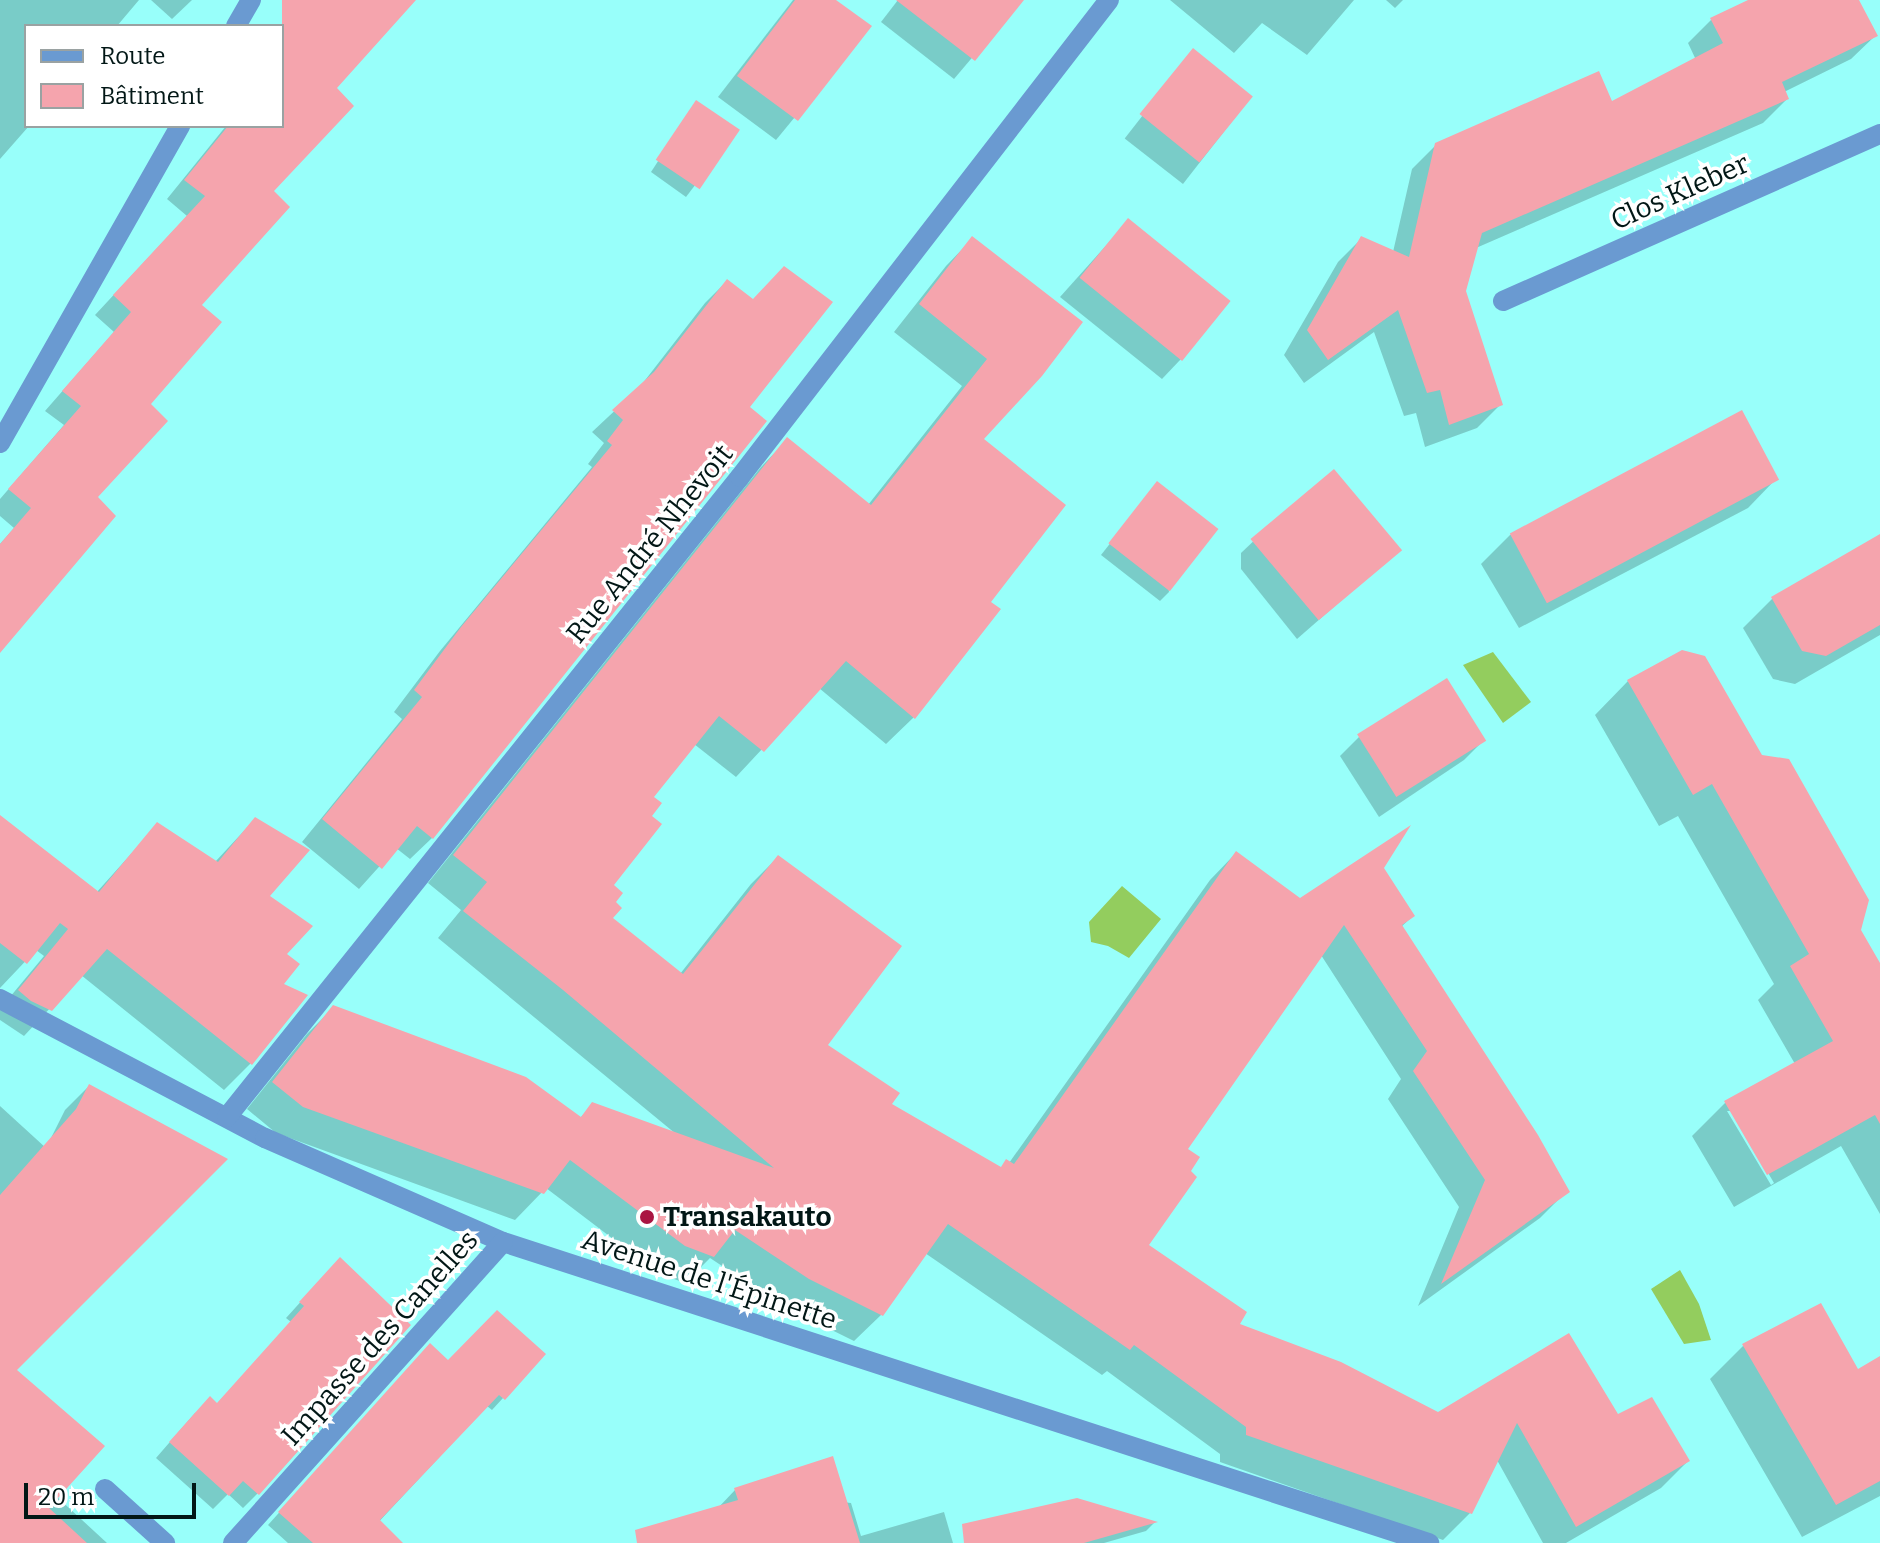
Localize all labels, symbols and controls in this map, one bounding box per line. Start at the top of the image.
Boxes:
legend [24,24,284,128]
text: Route [100,42,165,70]
text: Bâtiment [100,82,204,110]
street label: Clos Kleber [1606,147,1754,237]
street label: Rue André Nhevoit [560,438,740,650]
place label: Transakauto [663,1200,832,1234]
marker: Transakauto [638,1208,656,1226]
street label: Avenue de l'Épinette [577,1223,841,1337]
street label: Impasse des Canelles [275,1224,485,1452]
scale bar [28,1467,200,1517]
text: 20 m [38,1483,94,1511]

